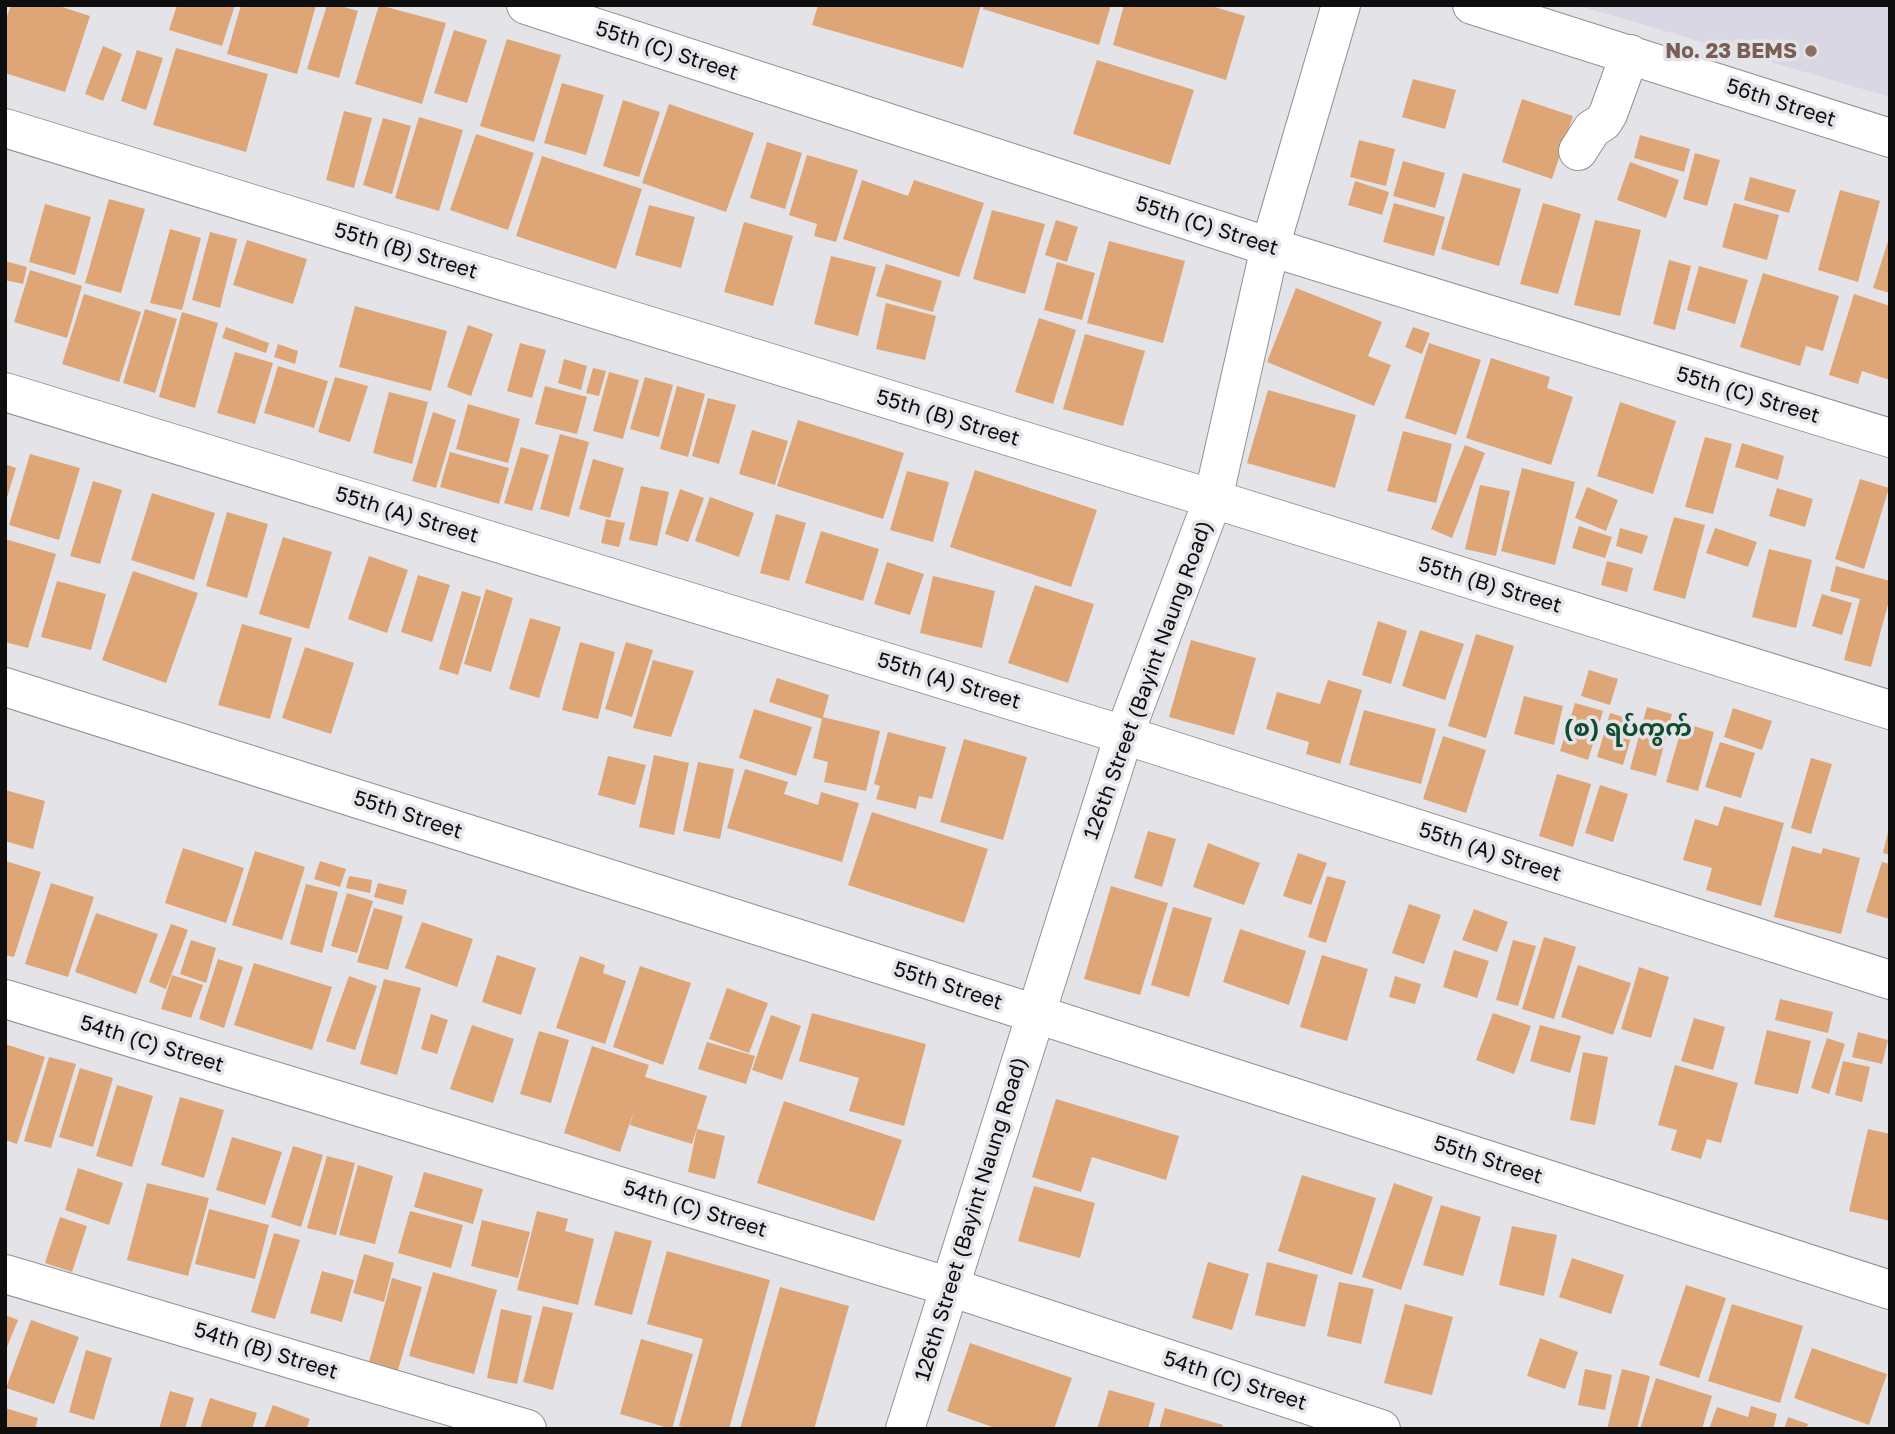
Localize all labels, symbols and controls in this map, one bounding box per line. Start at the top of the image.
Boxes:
street label: 55th (C) Street [592,16,742,86]
place label: No. 23 BEMS [1665,38,1797,64]
marker: No. 23 BEMS [1803,43,1819,59]
street label: 56th Street [1723,73,1839,133]
street label: 55th (C) Street [1132,191,1282,261]
street label: 55th (B) Street [331,217,481,285]
street label: 55th (C) Street [1673,361,1823,429]
street label: 55th (B) Street [873,384,1023,452]
street label: 55th (A) Street [332,481,482,549]
street label: 126th Street (Bayint Naung Road) [1078,517,1218,843]
street label: 55th (B) Street [1415,551,1565,619]
street label: 55th (A) Street [874,647,1024,715]
district label: (စ) ရပ်ကွက် [1564,714,1692,742]
street label: 55th Street [350,786,466,844]
street label: 55th (A) Street [1416,817,1564,887]
street label: 55th Street [890,957,1006,1015]
street label: 54th (C) Street [77,1010,227,1078]
street label: 126th Street (Bayint Naung Road) [910,1054,1032,1384]
street label: 55th Street [1430,1131,1546,1189]
street label: 54th (C) Street [620,1175,770,1243]
street label: 54th (B) Street [191,1317,341,1385]
street label: 54th (C) Street [1160,1346,1310,1416]

